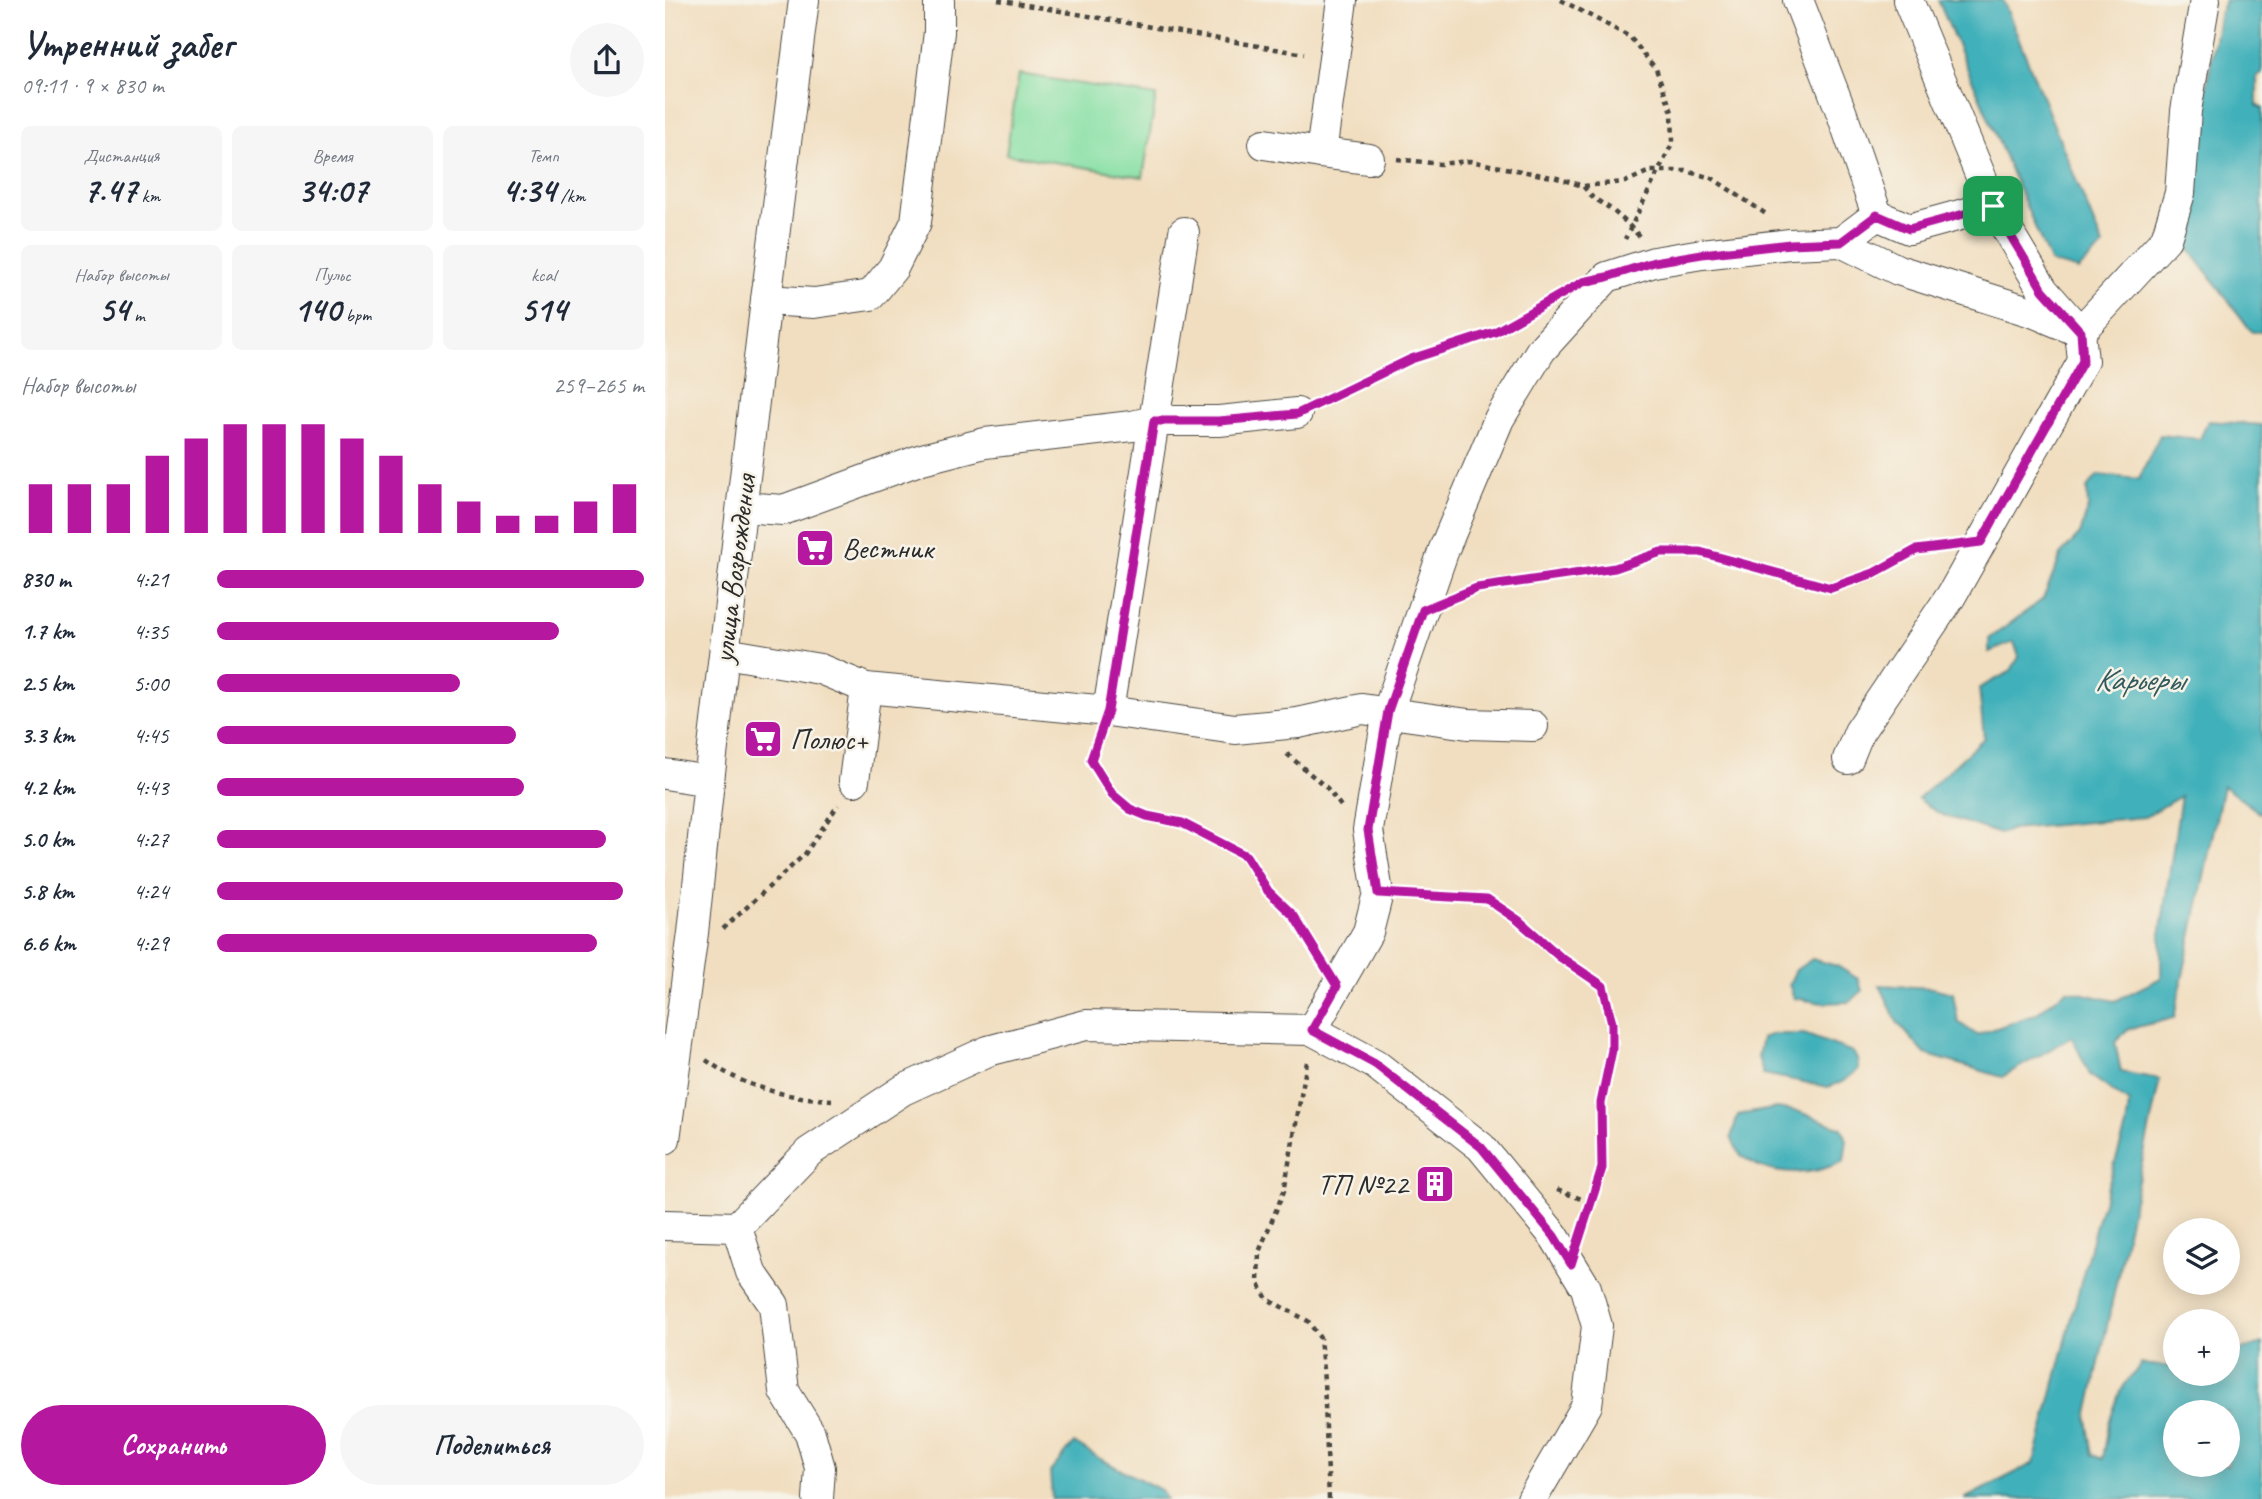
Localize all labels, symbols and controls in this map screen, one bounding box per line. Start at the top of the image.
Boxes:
text: Утренний забег [21,21,233,68]
button: share [570,23,644,97]
text: 09:11 · 9 × 830 m [21,71,164,100]
text: Дистанция [84,144,159,168]
text: Время [312,144,353,168]
text: Темп [528,144,559,168]
text: 7.47 [83,168,137,213]
text: 34:07 [298,168,367,213]
text: 4:34 [502,168,556,213]
pin [1963,176,2023,236]
text: km [137,184,160,208]
text: /km [556,184,585,208]
icon: arrive [1974,187,2012,225]
text: Набор высоты [74,263,169,287]
text: Пульс [314,263,351,287]
text: kcal [531,263,556,287]
text: 54 [98,287,129,332]
text: 140 [294,287,341,332]
text: 514 [520,287,567,332]
text: m [129,303,145,327]
text: bpm [341,303,371,327]
text: Набор высоты [21,371,135,400]
text: 259–265 m [553,371,644,400]
street label: улица Возрождения [703,470,765,667]
supermarket icon: Вестник [794,527,836,569]
place label: Вестник [842,529,936,567]
text: 830 m [21,565,71,594]
text: 4:21 [133,565,169,594]
text: 1.7 km [21,617,74,646]
text: 4:35 [133,617,169,646]
water label: Карьеры [2095,659,2188,700]
text: 2.5 km [21,669,74,698]
text: 5:00 [133,669,169,698]
supermarket icon: Полюс+ [742,718,784,760]
place label: Полюс+ [790,720,869,758]
text: 3.3 km [21,721,75,750]
text: 4:45 [133,721,169,750]
text: 4.2 km [21,773,75,802]
text: 4:43 [133,773,169,802]
text: 5.0 km [21,825,74,854]
text: 4:27 [133,825,169,854]
text: 5.8 km [21,877,74,906]
text: 4:24 [133,877,169,906]
text: 6.6 km [21,929,75,958]
text: 4:29 [133,929,169,958]
building icon: ТП №22 [1414,1163,1456,1205]
place label: ТП №22 [1317,1165,1410,1203]
map controls [2163,1218,2240,1477]
button: layers [2163,1218,2240,1295]
button: + [2163,1309,2240,1386]
button: − [2163,1400,2240,1477]
button: Сохранить [21,1405,326,1485]
button: Поделиться [340,1405,644,1485]

